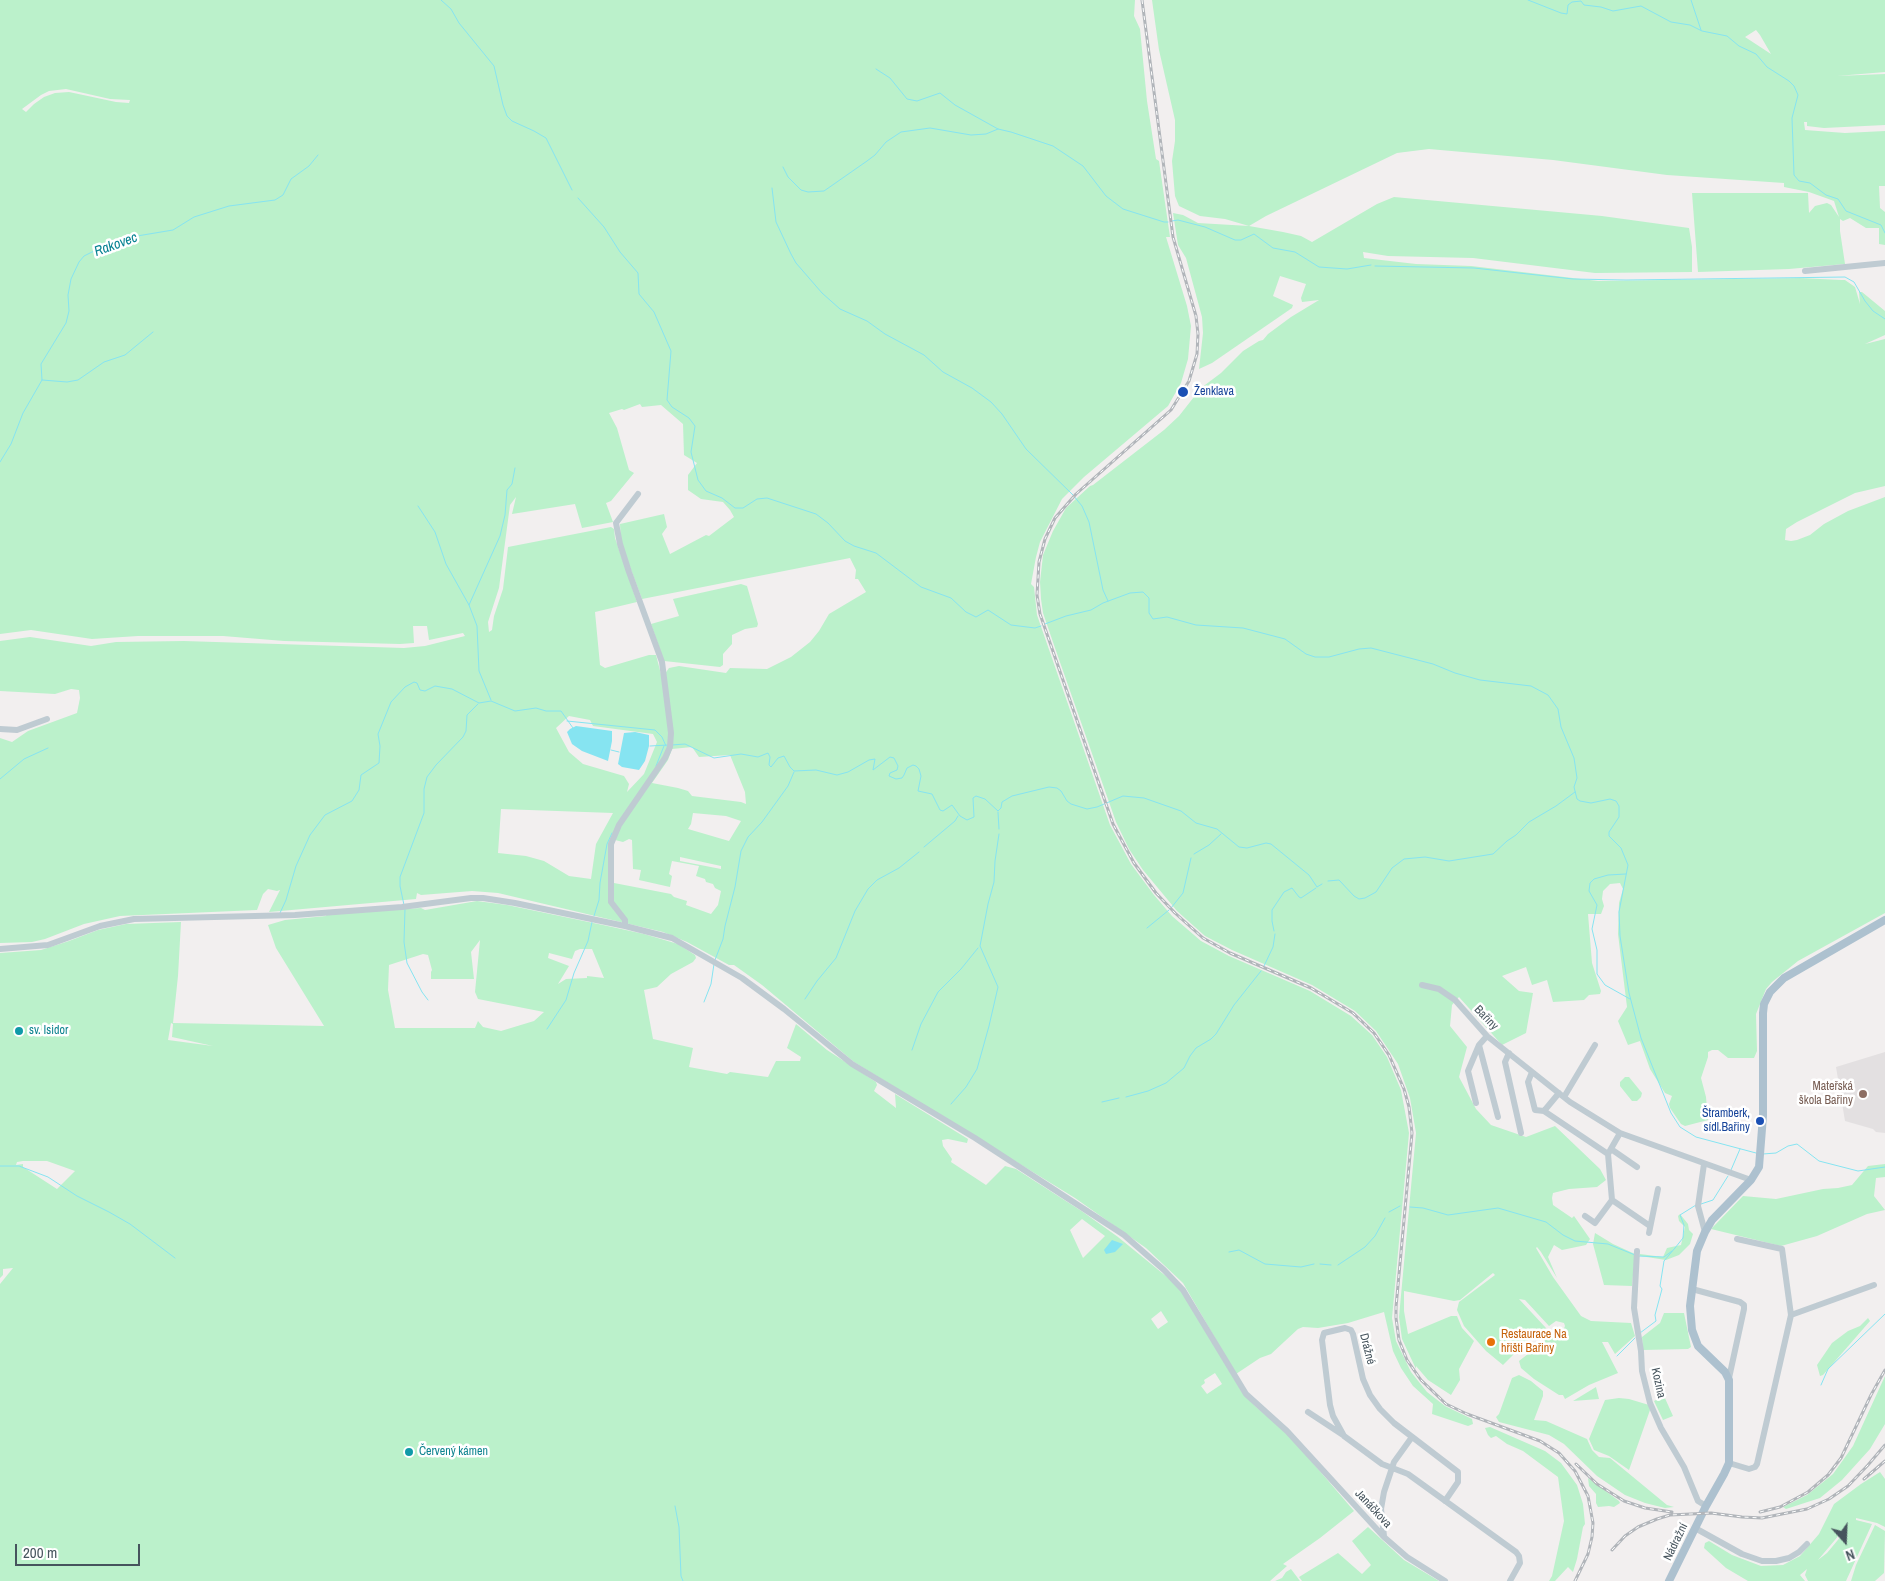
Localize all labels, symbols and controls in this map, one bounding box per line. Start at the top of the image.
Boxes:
water label: Rakovec [92,229,140,261]
marker: Ženklava [1176,385,1190,399]
place label: Ženklava [1194,385,1234,399]
street label: Bařiny [1471,1003,1501,1033]
place label: sv. Isidor [29,1024,68,1038]
marker: sv. Isidor [13,1025,25,1037]
place label: Mateřská škola Bařiny [1799,1080,1853,1108]
marker: Mateřská škola Bařiny [1857,1088,1869,1100]
place label: Štramberk, sídl.Bařiny [1702,1107,1750,1135]
marker: Štramberk, sídl.Bařiny [1754,1115,1766,1127]
place label: Restaurace Na hřišti Bařiny [1501,1328,1567,1356]
street label: Drážné [1356,1332,1378,1366]
marker: Restaurace Na hřišti Bařiny [1485,1336,1497,1348]
street label: Kozina [1648,1366,1668,1400]
place label: Červený kámen [419,1445,488,1459]
marker: Červený kámen [403,1446,415,1458]
street label: Janáčkova [1352,1487,1394,1531]
north arrow [1820,1516,1870,1566]
street label: Nádražní [1661,1521,1691,1563]
scale bar [18,1534,142,1566]
text: 200 m [23,1542,57,1563]
text: N [1843,1545,1857,1565]

